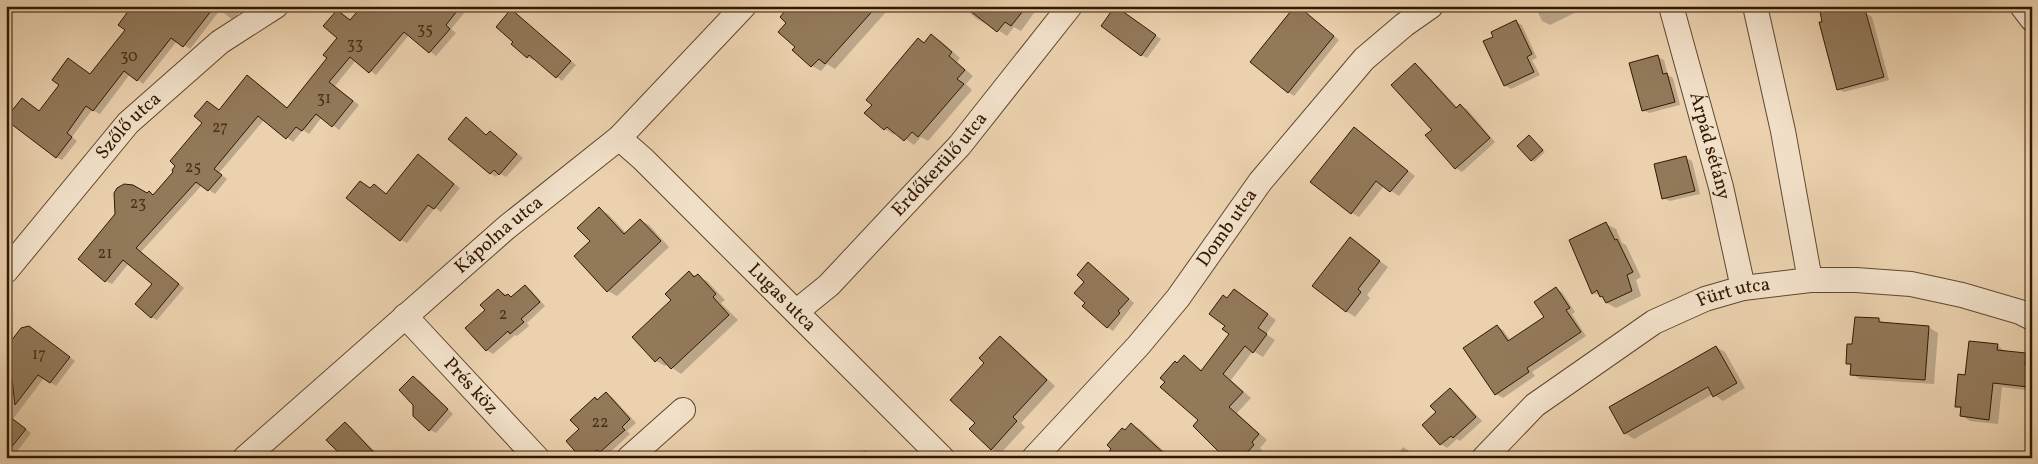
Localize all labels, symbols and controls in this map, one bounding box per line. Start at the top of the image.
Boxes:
house number: 35 [417,19,433,41]
house number: 33 [347,34,363,56]
house number: 30 [120,46,138,68]
street label: Szőlő utca [90,86,167,165]
house number: 31 [317,88,331,110]
street label: Árpád sétány [1682,89,1736,202]
street label: Erdőkerülő utca [886,107,994,223]
house number: 27 [212,117,228,139]
house number: 25 [185,157,201,179]
street label: Domb utca [1191,184,1264,272]
street label: Kápolna utca [449,190,549,280]
house number: 23 [130,193,146,215]
house number: 21 [98,243,112,265]
street label: Lugas utca [741,257,822,338]
street label: Fürt utca [1692,272,1772,314]
house number: 2 [499,304,507,326]
house number: 17 [32,344,46,366]
street label: Prés köz [437,352,504,421]
house number: 22 [591,412,609,434]

